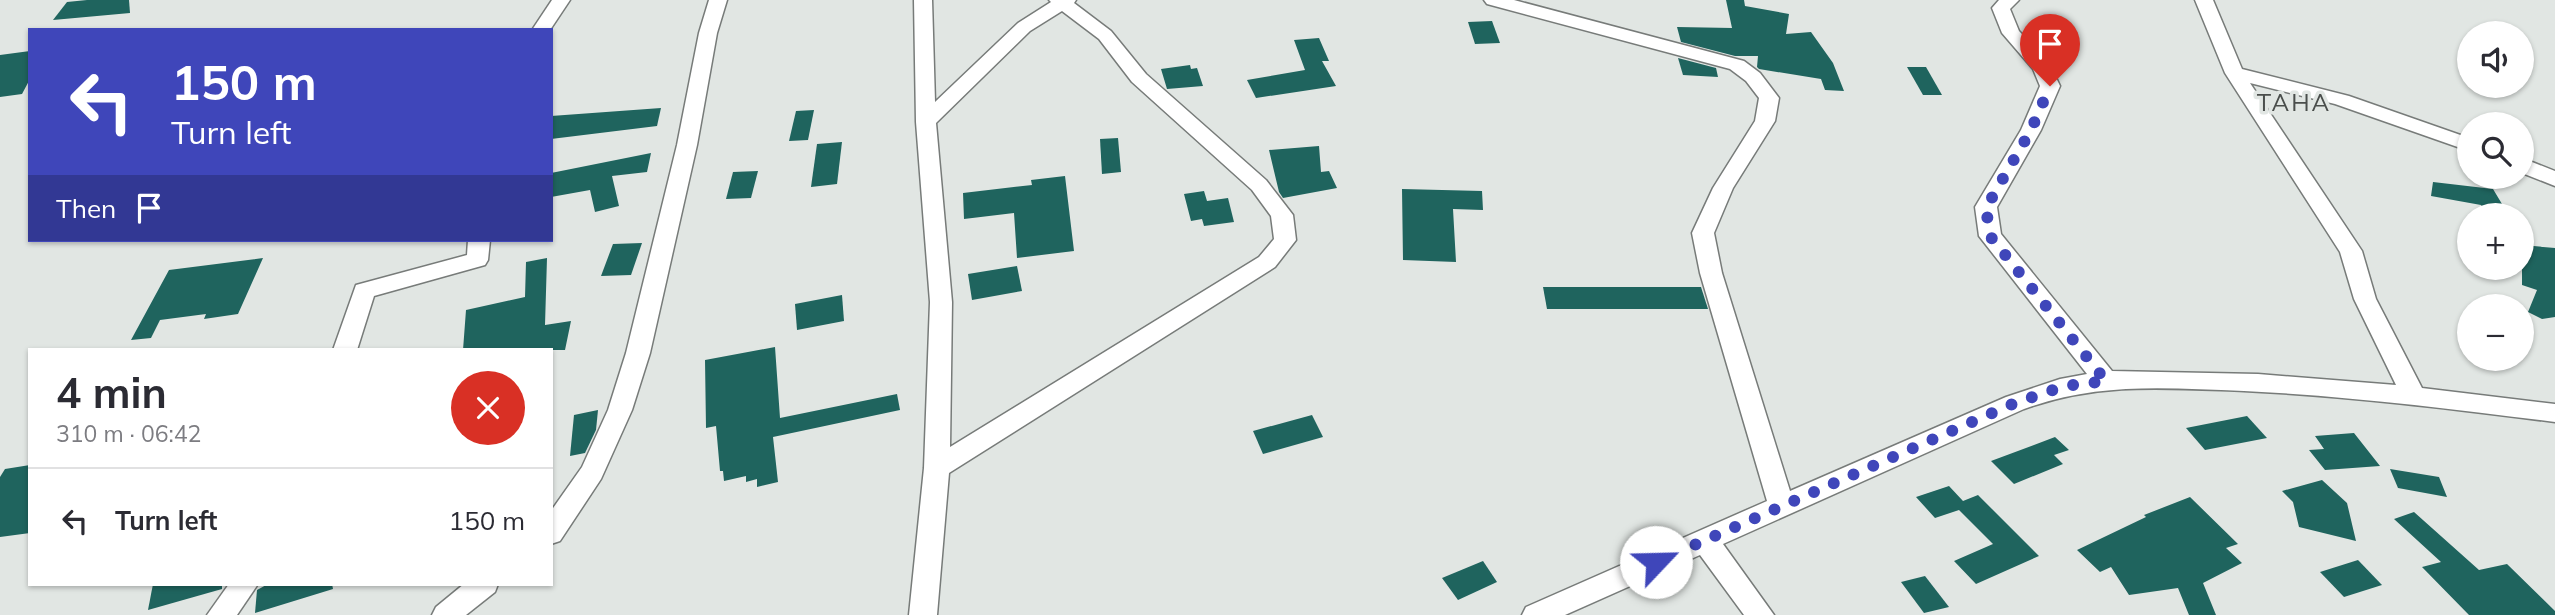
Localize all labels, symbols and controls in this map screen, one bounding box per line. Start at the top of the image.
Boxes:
pin [2020,14,2080,86]
map controls [2457,21,2534,371]
button: sound [2457,21,2534,98]
icon: arrive [2031,25,2069,63]
text: 150 m [171,51,317,112]
icon: left [56,56,147,147]
district label: TAHA [2257,87,2331,117]
text: Turn left [171,112,291,152]
button: search [2457,112,2534,189]
icon: arrive [130,189,168,227]
text: Then [56,192,116,225]
button: + [2457,203,2534,280]
button: − [2457,294,2534,371]
text: 4 min [56,366,167,419]
button: close [451,371,525,445]
text: 310 m · 06:42 [56,419,201,448]
icon: left [56,502,94,540]
text: Turn left [115,504,217,537]
text: 150 m [449,504,525,537]
position arrow [1619,525,1693,599]

